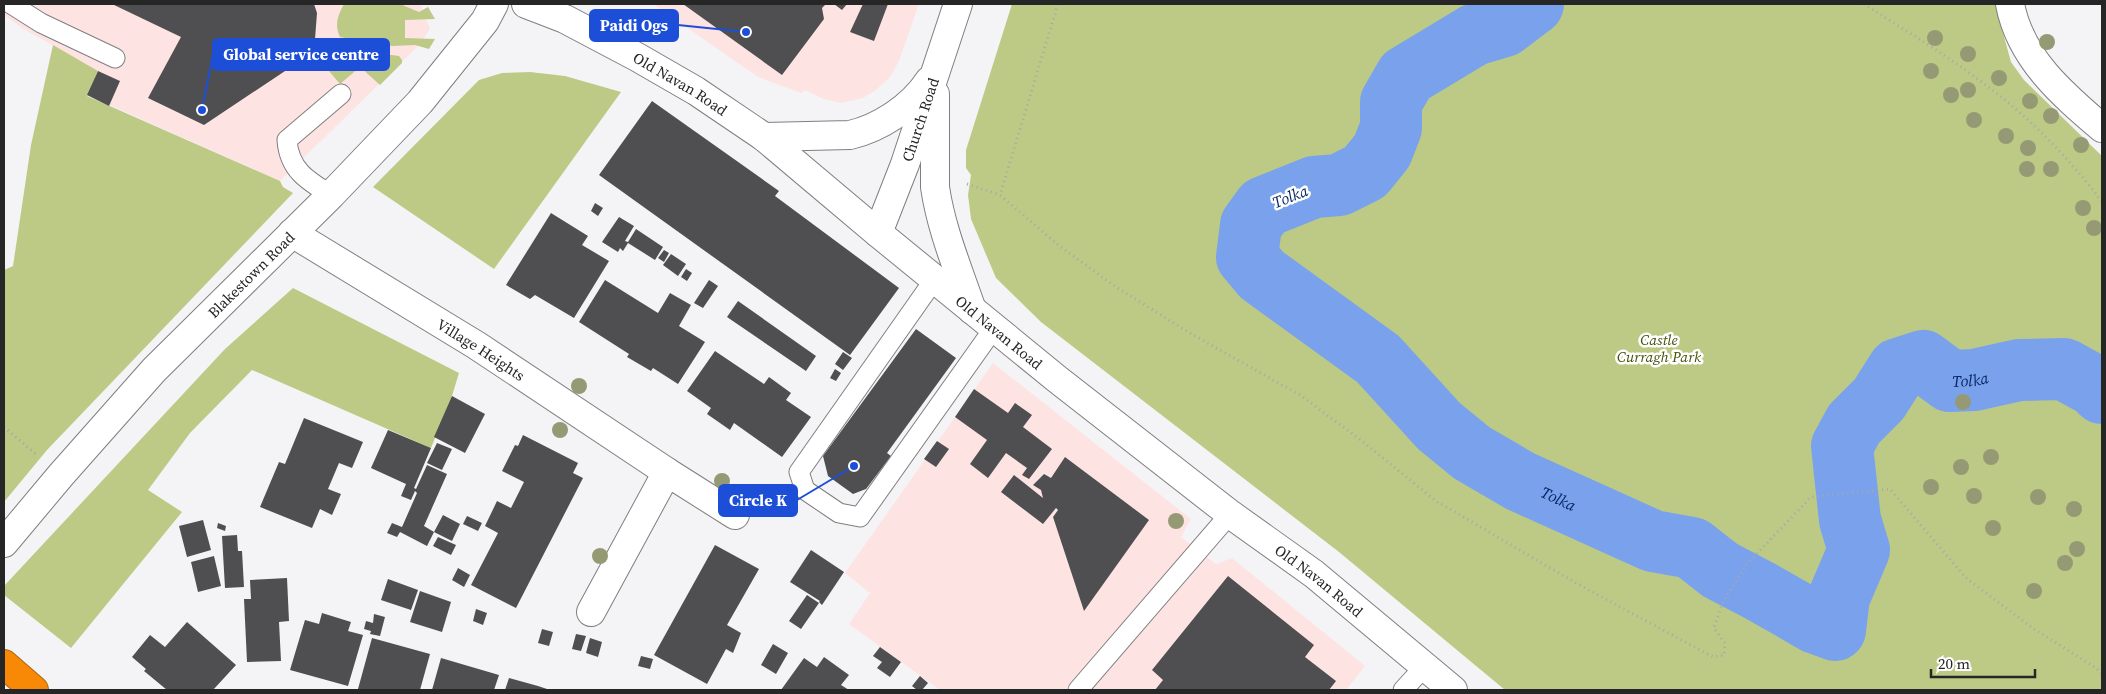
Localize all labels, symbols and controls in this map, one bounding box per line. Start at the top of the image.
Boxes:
callout: Paidi Ogs [590,10,678,41]
text: Paidi Ogs [600,14,668,36]
callout: Global service centre [213,39,389,70]
text: Global service centre [223,43,379,65]
street label: Old Navan Road [629,47,732,120]
street label: Church Road [896,74,944,164]
water label: Tolka [1269,179,1312,213]
street label: Blakestown Road [203,226,299,322]
street label: Old Navan Road [951,290,1048,374]
street label: Village Heights [433,313,529,385]
park label: Castle Curragh Park [1617,329,1702,367]
water label: Tolka [1952,366,1991,392]
water label: Tolka [1537,481,1580,516]
callout: Circle K [719,485,797,516]
text: Circle K [729,489,788,511]
street label: Old Navan Road [1271,539,1368,622]
scale bar [1931,646,2035,678]
text: 20 m [1938,653,1970,674]

